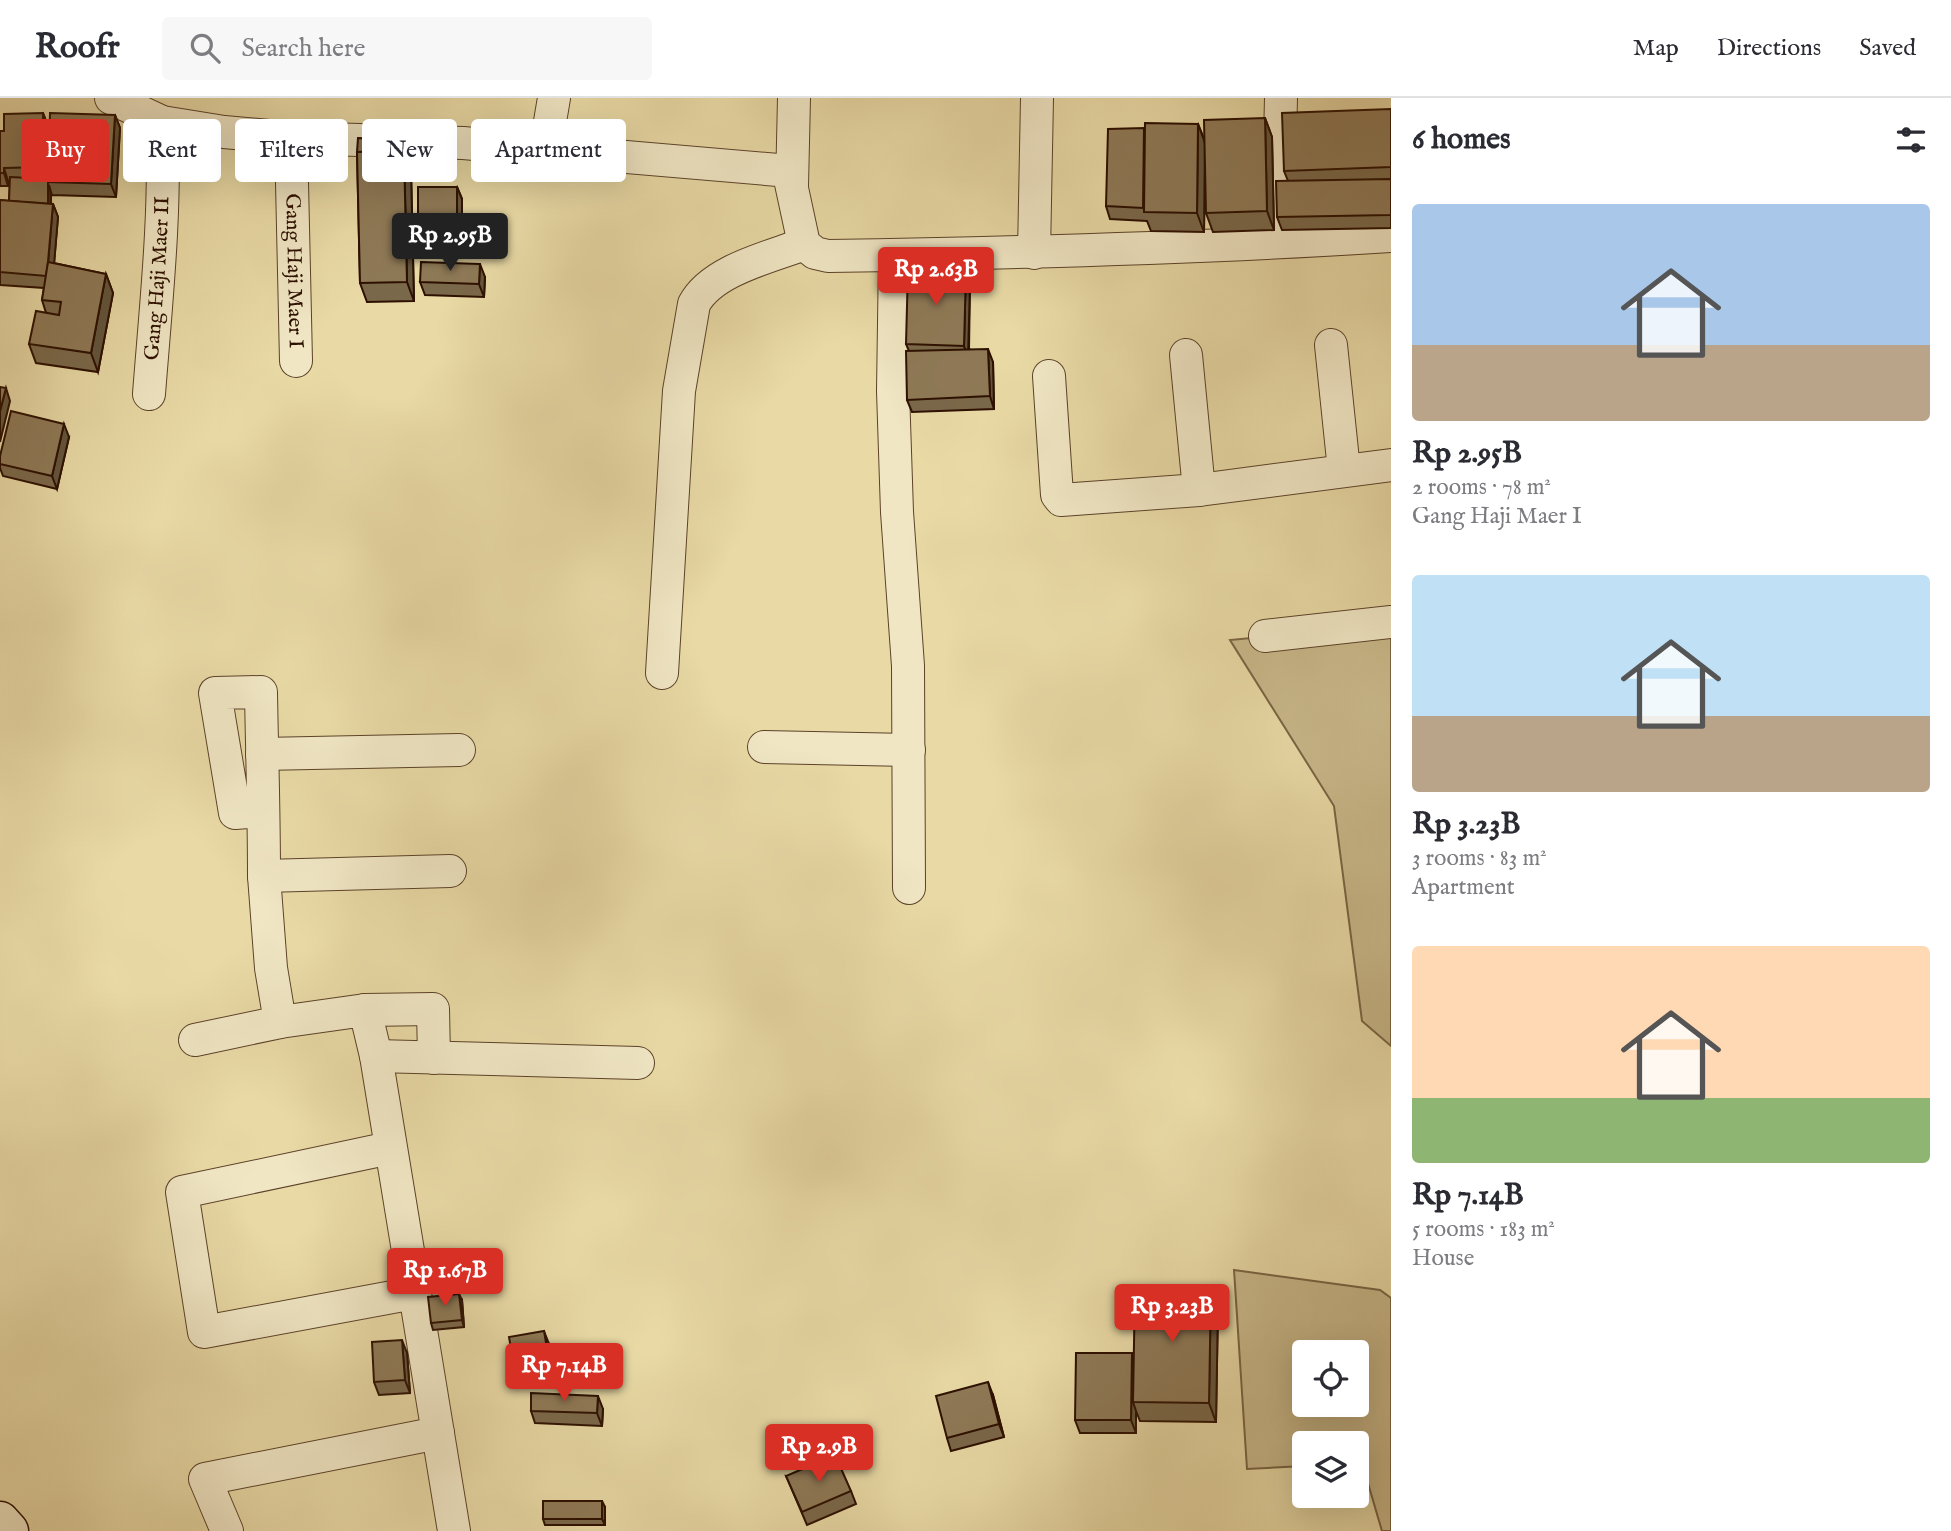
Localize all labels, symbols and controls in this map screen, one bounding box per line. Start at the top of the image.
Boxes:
search box [162,17,652,80]
text: Roofr [35,27,120,69]
icon: search [186,29,224,67]
text: Search here [242,32,365,65]
text: Map [1633,33,1679,64]
text: Directions [1717,33,1821,64]
text: Saved [1859,33,1916,64]
chip: Buy [21,119,109,182]
chip: Rent [123,119,221,182]
chip: Filters [235,119,348,182]
chip: New [362,119,457,182]
chip: Apartment [471,119,626,182]
text: 6 homes [1412,121,1511,159]
icon: filters [1892,121,1930,159]
street label: Gang Haji Maer I [279,193,309,349]
street label: Gang Haji Maer II [138,196,176,361]
pin: Rp 2.95B [378,214,522,273]
text: Rp 2.95B [408,221,492,250]
pin: Rp 2.63B [864,248,1008,307]
icon: home [1608,250,1734,376]
text: Rp 2.63B [894,255,978,284]
text: Rp 2.95B [1412,435,1522,473]
text: 2 rooms · 78 m² [1412,473,1551,502]
text: Gang Haji Maer I [1412,502,1582,531]
icon: home [1608,621,1734,747]
text: Rp 3.23B [1412,806,1520,844]
text: 3 rooms · 83 m² [1412,844,1547,873]
text: Apartment [1412,873,1515,902]
icon: home [1608,992,1734,1118]
text: Rp 7.14B [1412,1177,1524,1215]
text: 5 rooms · 183 m² [1412,1215,1555,1244]
text: House [1412,1244,1474,1273]
pin: Rp 1.67B [373,1248,517,1308]
text: Rp 1.67B [403,1256,487,1285]
pin: Rp 3.23B [1100,1284,1244,1344]
text: Rp 3.23B [1131,1292,1214,1321]
map controls [1292,1340,1369,1508]
button: locate [1292,1340,1369,1417]
pin: Rp 7.14B [492,1344,636,1403]
text: Rp 7.14B [521,1351,607,1380]
pin: Rp 2.9B [754,1424,884,1484]
button: layers [1292,1431,1369,1508]
text: Rp 2.9B [781,1432,857,1461]

